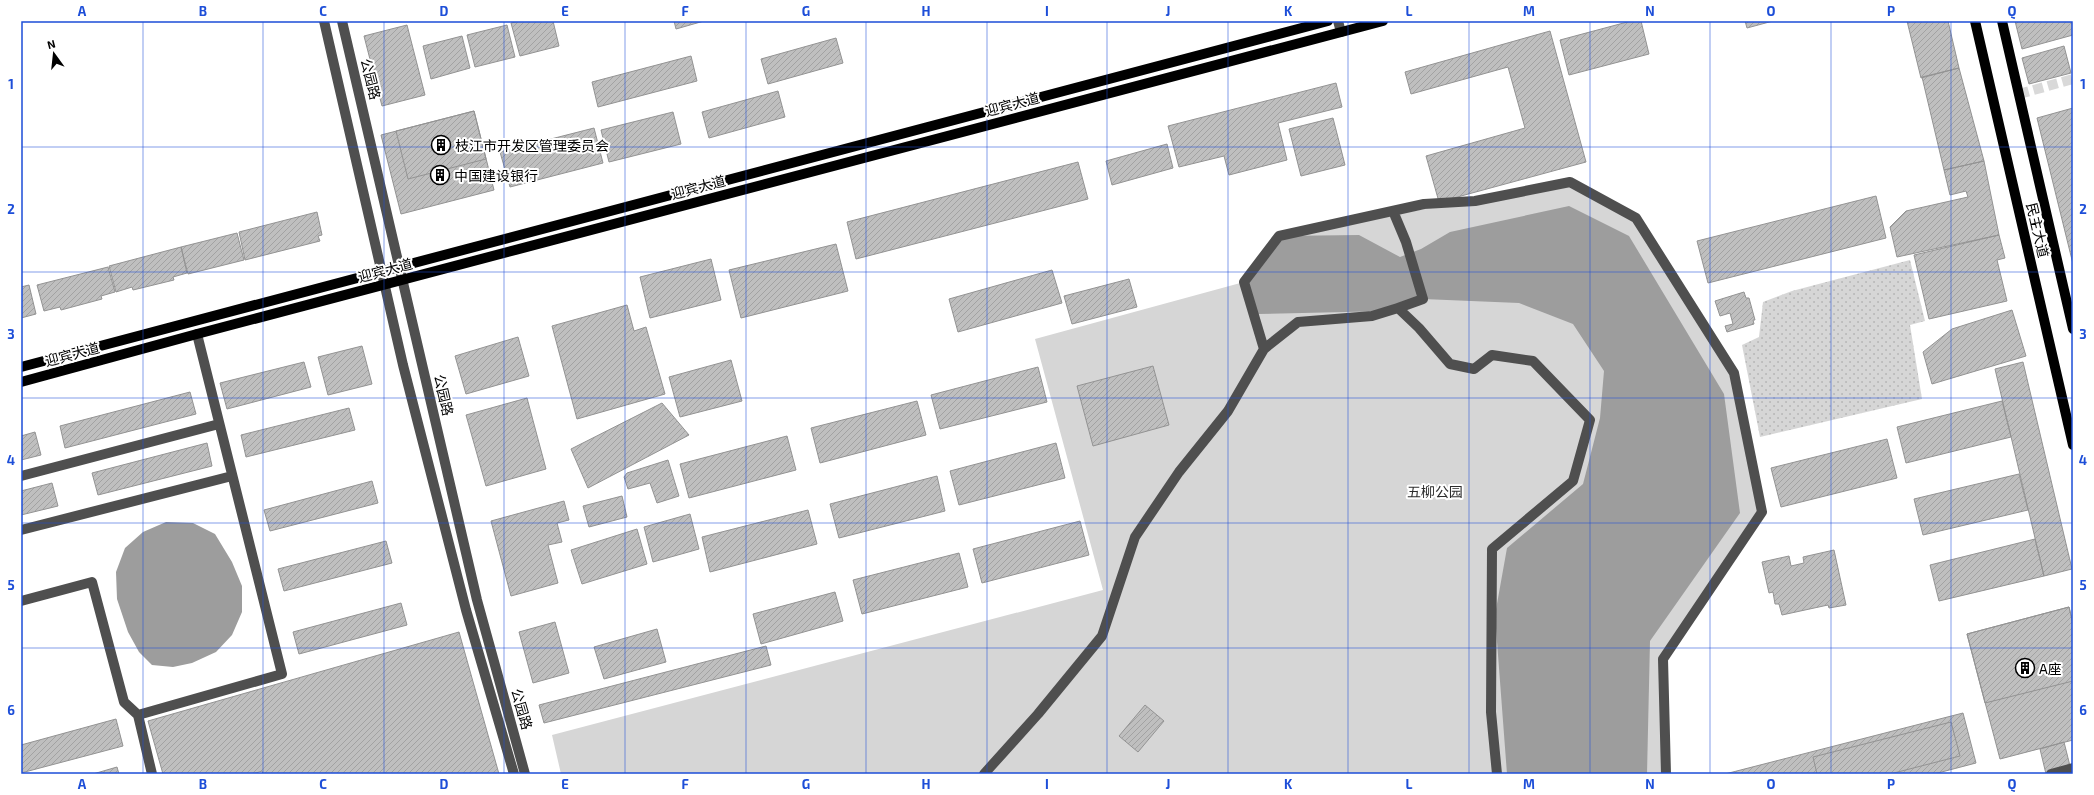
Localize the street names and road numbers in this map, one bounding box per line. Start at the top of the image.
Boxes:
street label: 公园路 [358,57,384,101]
street label: 迎宾大道 [983,89,1041,119]
street label: 迎宾大道 [669,172,727,202]
street label: 民主大道 [2023,201,2053,259]
street label: 迎宾大道 [356,255,414,285]
street label: 迎宾大道 [43,339,101,369]
street label: 公园路 [431,373,457,417]
street label: 公园路 [508,686,536,732]

